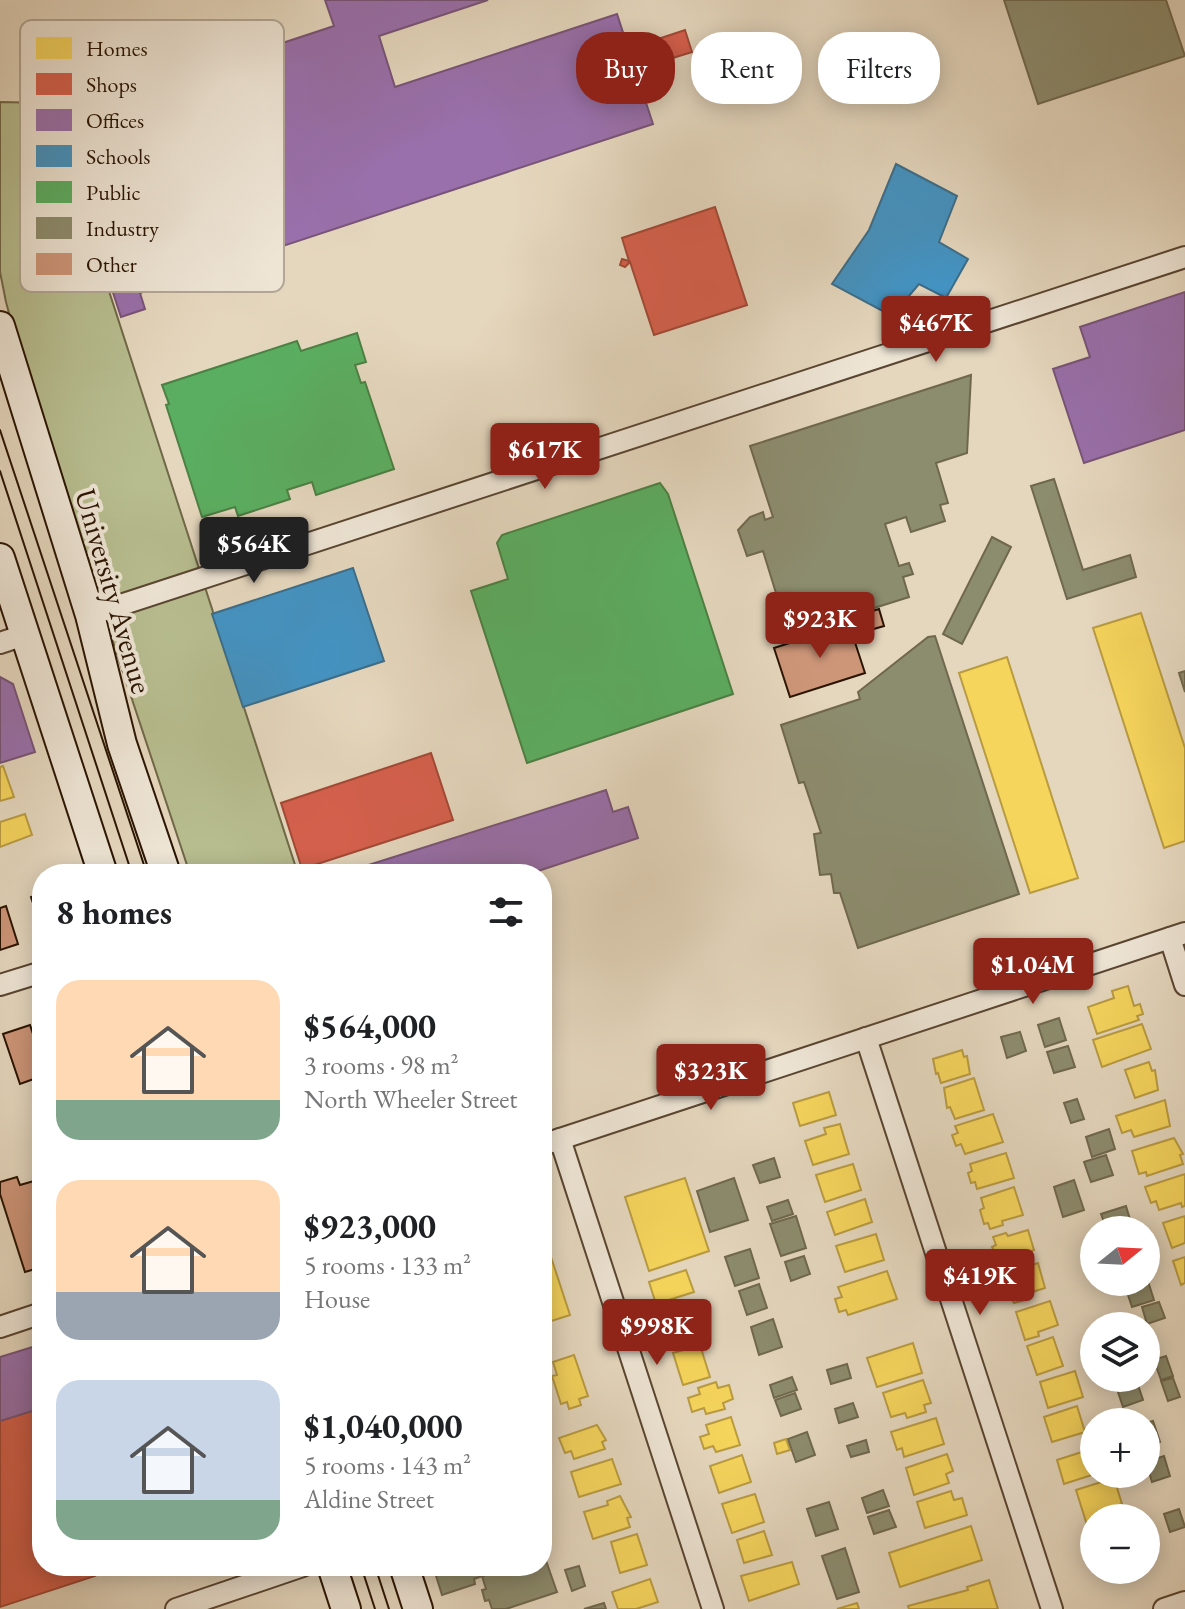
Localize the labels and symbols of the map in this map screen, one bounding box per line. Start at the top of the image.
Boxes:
legend [20,20,284,292]
text: Homes [86,34,148,63]
text: Shops [86,70,137,99]
text: Offices [86,106,144,135]
text: Schools [86,142,150,171]
text: Public [86,178,140,207]
text: Industry [86,214,159,243]
text: Other [86,250,138,279]
pin: $467K [880,296,992,364]
pin: $617K [489,423,601,491]
street label: University Avenue [66,484,162,698]
pin: $564K [198,517,310,585]
pin: $923K [764,592,876,660]
pin: $1.04M [968,938,1098,1006]
pin: $323K [655,1044,767,1112]
north arrow [1080,1216,1160,1296]
pin: $419K [924,1249,1036,1317]
pin: $998K [601,1299,713,1367]

